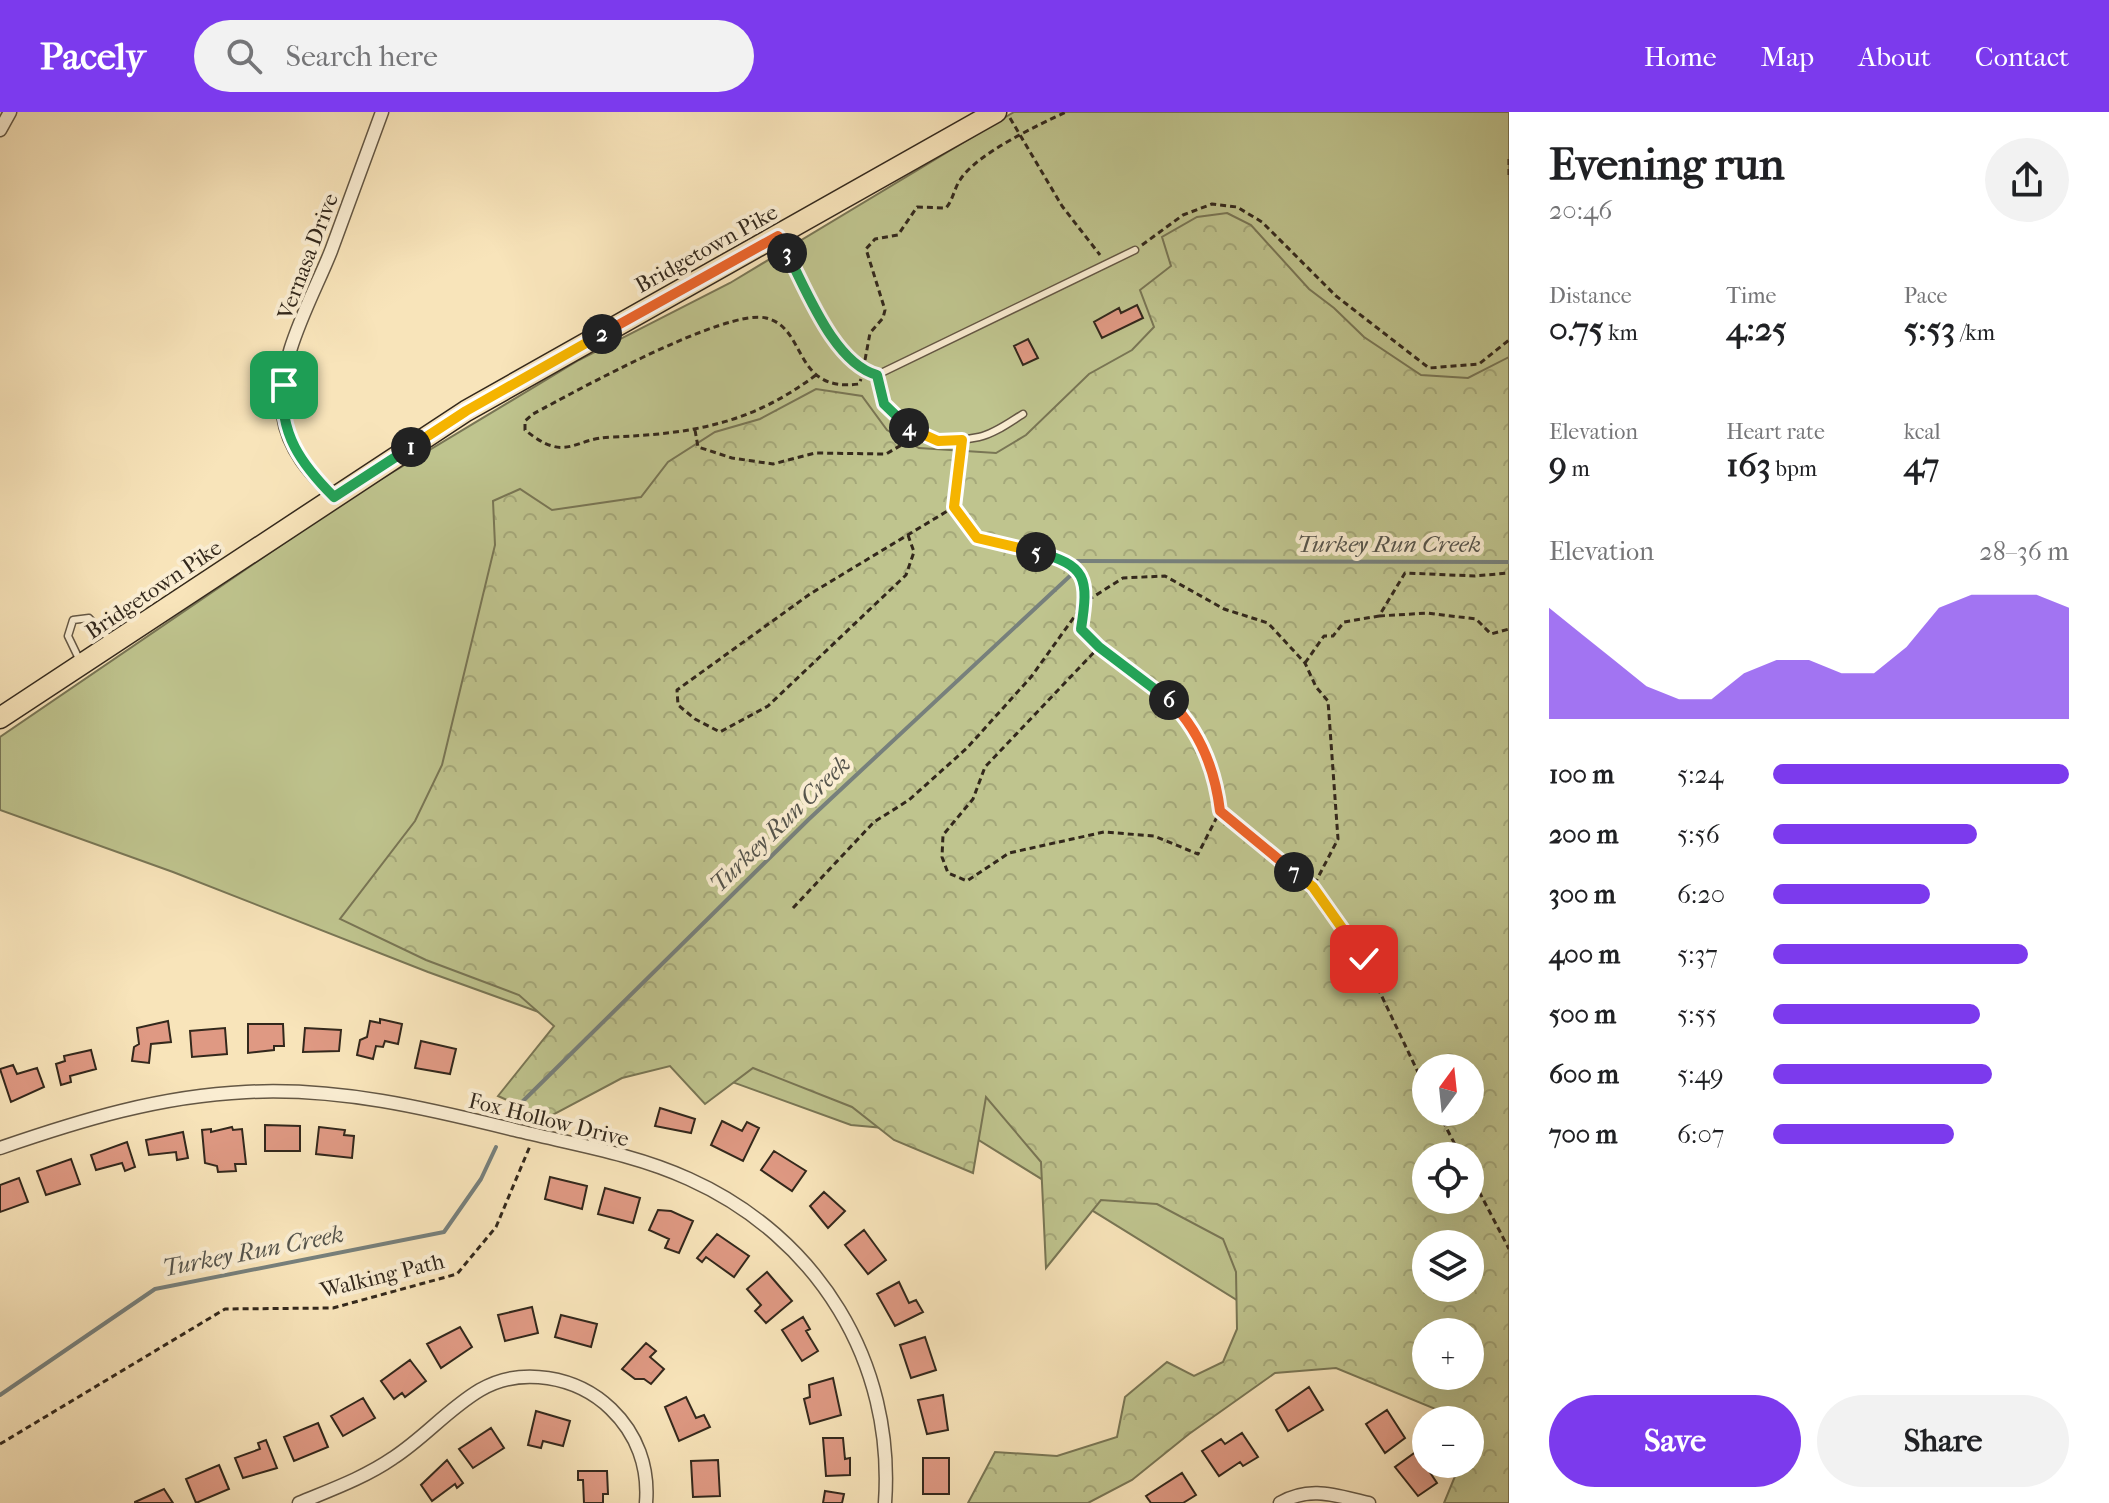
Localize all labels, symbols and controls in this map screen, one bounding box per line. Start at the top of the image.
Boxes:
search box [194,20,754,92]
text: Pacely [40,34,146,79]
icon: search [222,34,266,78]
text: Search here [286,39,438,74]
text: Home [1644,40,1717,73]
text: Map [1761,40,1814,73]
text: About [1858,40,1931,73]
text: Contact [1975,40,2069,73]
button: share [1985,138,2069,222]
text: Evening run [1549,139,1784,190]
street label: Vernasa Drive [272,190,344,324]
text: 20:46 [1549,195,1612,226]
street label: Bridgetown Pike [631,199,782,299]
pin: 3 [767,233,807,273]
text: 3 [782,240,792,266]
text: Distance [1549,283,1632,309]
text: Time [1726,283,1776,309]
text: Pace [1904,283,1947,309]
text: 0.75 [1549,309,1604,349]
text: 4:25 [1726,309,1787,349]
text: 5:53 [1904,309,1955,349]
pin: 2 [582,314,622,354]
text: km [1604,320,1638,346]
text: /km [1955,320,1995,346]
text: 2 [596,321,608,347]
pin [250,351,318,419]
icon: arrive [262,363,306,407]
pin: 4 [889,408,929,448]
text: 4 [903,415,916,441]
text: Elevation [1549,419,1638,445]
text: Heart rate [1726,419,1825,445]
text: kcal [1904,419,1941,445]
pin: 1 [391,427,431,467]
text: 1 [407,434,415,460]
text: 9 [1549,445,1567,485]
text: 163 [1726,445,1771,485]
text: 47 [1904,445,1939,485]
text: m [1567,456,1590,482]
text: bpm [1771,456,1817,482]
water label: Turkey Run Creek [1297,530,1481,558]
pin: 5 [1016,532,1056,572]
street label: Bridgetown Pike [80,535,227,645]
text: Elevation [1549,536,1654,567]
text: 28–36 m [1979,536,2069,567]
text: 5 [1031,539,1041,565]
pin: 6 [1149,680,1189,720]
text: 6 [1163,687,1175,713]
water label: Turkey Run Creek [704,750,856,898]
text: 100 m [1549,759,1614,790]
text: 5:24 [1677,759,1723,790]
text: 200 m [1549,819,1618,850]
text: 5:56 [1677,819,1720,850]
pin: 7 [1274,852,1314,892]
text: 7 [1289,859,1299,885]
text: 300 m [1549,879,1616,910]
text: 6:20 [1677,879,1725,910]
pin [1330,925,1398,993]
icon: check [1342,937,1386,981]
text: 400 m [1549,939,1620,970]
text: 5:37 [1677,939,1718,970]
text: 500 m [1549,999,1616,1030]
text: 5:55 [1677,999,1717,1030]
north arrow [1412,1054,1484,1126]
map controls [1412,1054,1484,1478]
text: 600 m [1549,1059,1619,1090]
text: 5:49 [1677,1059,1724,1090]
street label: Fox Hollow Drive [466,1087,632,1152]
text: 700 m [1549,1119,1617,1150]
text: 6:07 [1677,1119,1724,1150]
button: locate [1412,1142,1484,1214]
water label: Turkey Run Creek [160,1220,346,1282]
button: layers [1412,1230,1484,1302]
street label: Walking Path [317,1248,448,1304]
button: + [1412,1318,1484,1390]
button: Save [1549,1395,1801,1487]
button: Share [1817,1395,2069,1487]
button: − [1412,1406,1484,1478]

